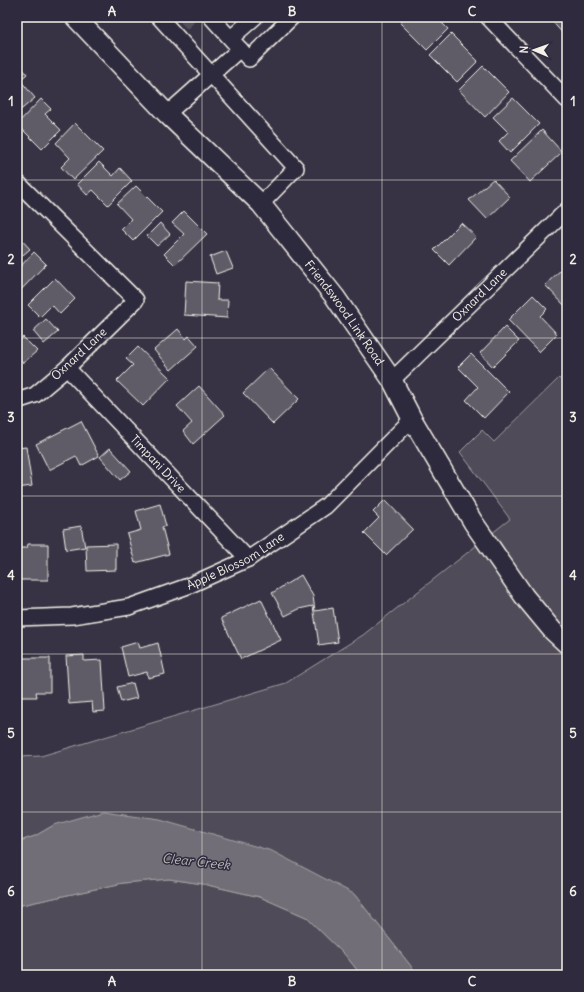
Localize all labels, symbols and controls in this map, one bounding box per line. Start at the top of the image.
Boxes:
text: A [108,3,117,20]
text: B [288,3,297,20]
text: C [468,3,477,20]
north arrow [514,30,554,70]
text: N [517,46,531,54]
text: 1 [8,93,14,110]
text: 1 [570,93,576,110]
text: 2 [7,251,15,268]
text: 2 [569,251,577,268]
street label: Friendswood Link Road [302,257,388,368]
street label: Oxnard Lane [449,265,510,325]
street label: Oxnard Lane [48,324,110,383]
text: 3 [7,409,15,426]
text: 3 [569,409,577,426]
street label: Timpani Drive [127,431,189,496]
street label: Apple Blossom Lane [184,529,287,593]
text: 4 [7,567,15,584]
text: 4 [569,567,577,584]
text: 5 [7,725,15,742]
text: 5 [569,725,577,742]
water label: Clear Creek [161,849,232,874]
text: 6 [7,883,15,900]
text: 6 [569,883,577,900]
text: A [108,973,117,990]
text: B [288,973,297,990]
text: C [468,973,477,990]

